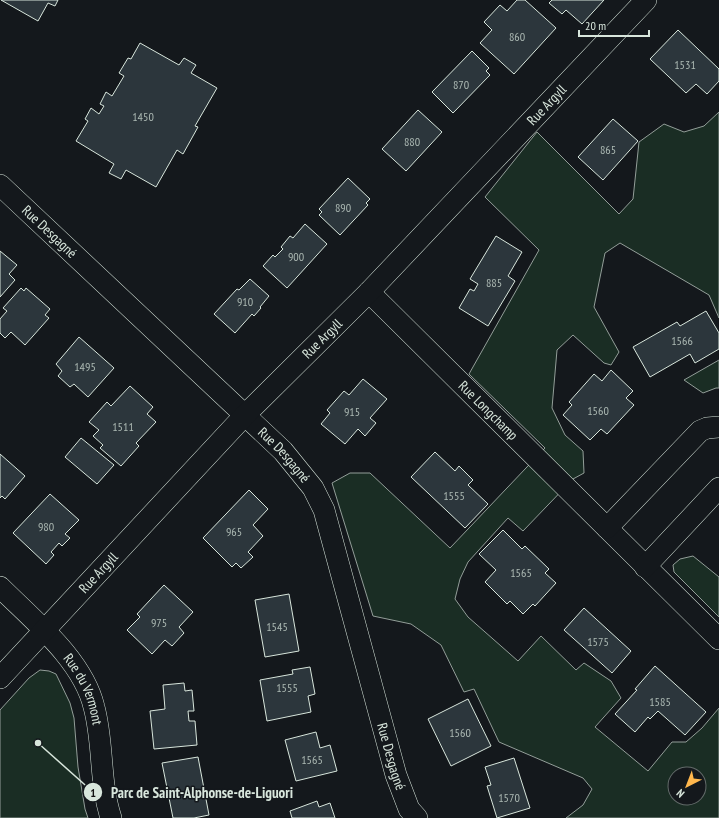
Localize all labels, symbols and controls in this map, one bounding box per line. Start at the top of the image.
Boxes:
scale bar [579,12,649,38]
text: 20 m [585,18,606,33]
house number: 860 [509,29,525,44]
house number: 1531 [674,57,696,72]
house number: 870 [453,77,469,92]
street label: Rue Argyll [523,80,571,129]
house number: 1450 [132,109,154,124]
house number: 880 [404,134,420,149]
house number: 865 [600,142,616,157]
house number: 890 [335,200,351,215]
street label: Rue Desgagné [18,201,81,262]
house number: 900 [288,249,304,264]
house number: 885 [486,275,502,290]
house number: 910 [237,294,253,309]
street label: Rue Argyll [298,314,347,362]
house number: 1566 [671,333,693,348]
house number: 1495 [74,359,96,374]
street label: Rue Longchamp [455,377,522,444]
house number: 1560 [587,403,609,418]
house number: 915 [344,404,360,419]
house number: 1511 [112,419,134,434]
street label: Rue Desgagné [254,423,314,486]
house number: 1555 [443,488,465,503]
house number: 980 [38,519,54,534]
house number: 965 [226,524,242,539]
street label: Rue Argyll [75,548,122,597]
house number: 1565 [510,565,532,580]
house number: 975 [151,615,167,630]
house number: 1545 [266,619,288,634]
house number: 1575 [587,634,609,649]
street label: Rue du Vermont [60,650,107,726]
house number: 1555 [276,680,298,695]
house number: 1585 [649,694,671,709]
street label: Rue Desgagné [373,721,410,793]
house number: 1560 [449,725,471,740]
house number: 1565 [301,752,323,767]
north arrow [667,766,707,806]
callout: Parc de Saint-Alphonse-de-Liguori [83,779,301,806]
text: Parc de Saint-Alphonse-de-Liguori [111,783,293,802]
text: 1 [90,785,96,800]
text: N [673,786,687,801]
house number: 1570 [498,790,520,805]

